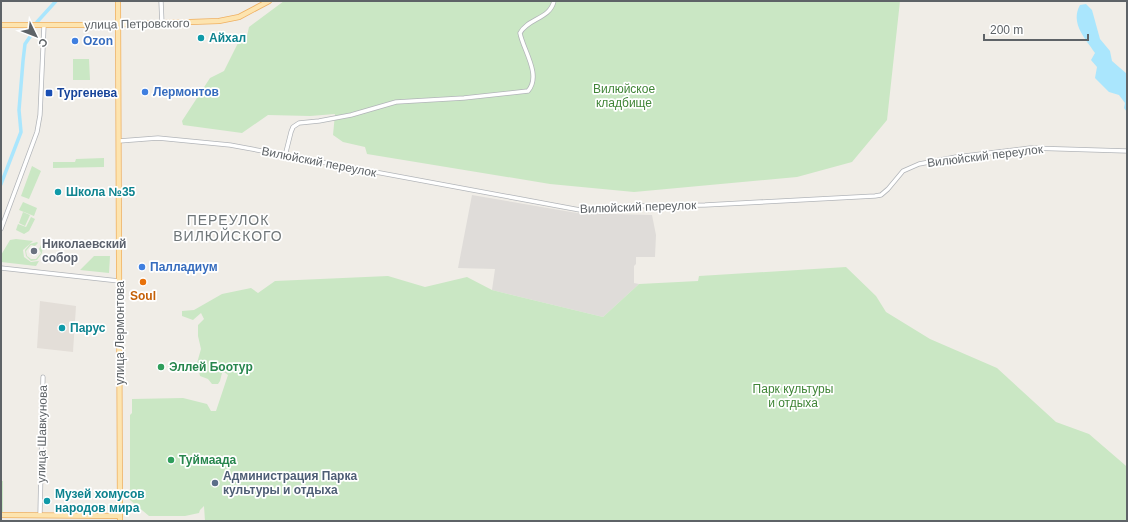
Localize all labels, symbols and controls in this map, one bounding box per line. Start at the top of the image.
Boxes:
north arrow [16,16,56,56]
street label: улица Петровского [84,16,190,32]
scale bar [984,16,1088,42]
text: 200 m [990,23,1023,37]
place label: Айхал [209,31,246,45]
marker: Айхал [196,33,206,43]
place label: Ozon [83,34,113,48]
text: С [36,36,50,50]
marker: Ozon [70,36,80,46]
park label: Вилюйское кладбище [593,82,655,110]
place label: Лермонтов [153,85,219,99]
place label: Тургенева [57,86,118,100]
marker: Лермонтов [140,87,150,97]
marker: Тургенева [44,88,54,98]
street label: Вилюйский переулок [926,142,1044,170]
street label: Вилюйский переулок [260,144,378,180]
place label: Школа №35 [66,185,136,199]
marker: Школа №35 [53,187,63,197]
street label: Вилюйский переулок [579,198,697,216]
district label: ПЕРЕУЛОК ВИЛЮЙСКОГО [173,212,283,244]
place label: Николаевский собор [42,237,126,265]
marker: Николаевский собор [29,246,39,256]
place label: Палладиум [150,260,218,274]
marker: Палладиум [137,262,147,272]
marker: Soul [138,277,148,287]
street label: улица Лермонтова [113,281,127,385]
place label: Soul [130,289,156,303]
place label: Парус [70,321,106,335]
marker: Парус [57,323,67,333]
place label: Эллей Боотур [169,360,253,374]
marker: Эллей Боотур [156,362,166,372]
park label: Парк культуры и отдыха [753,382,833,410]
street label: улица Шавкунова [34,385,50,483]
place label: Туймаада [179,453,237,467]
marker: Туймаада [166,455,176,465]
place label: Администрация Парка культуры и отдыха [223,469,357,497]
marker: Администрация Парка культуры и отдыха [210,478,220,488]
place label: Музей хомусов народов мира [55,487,145,515]
marker: Музей хомусов народов мира [42,496,52,506]

